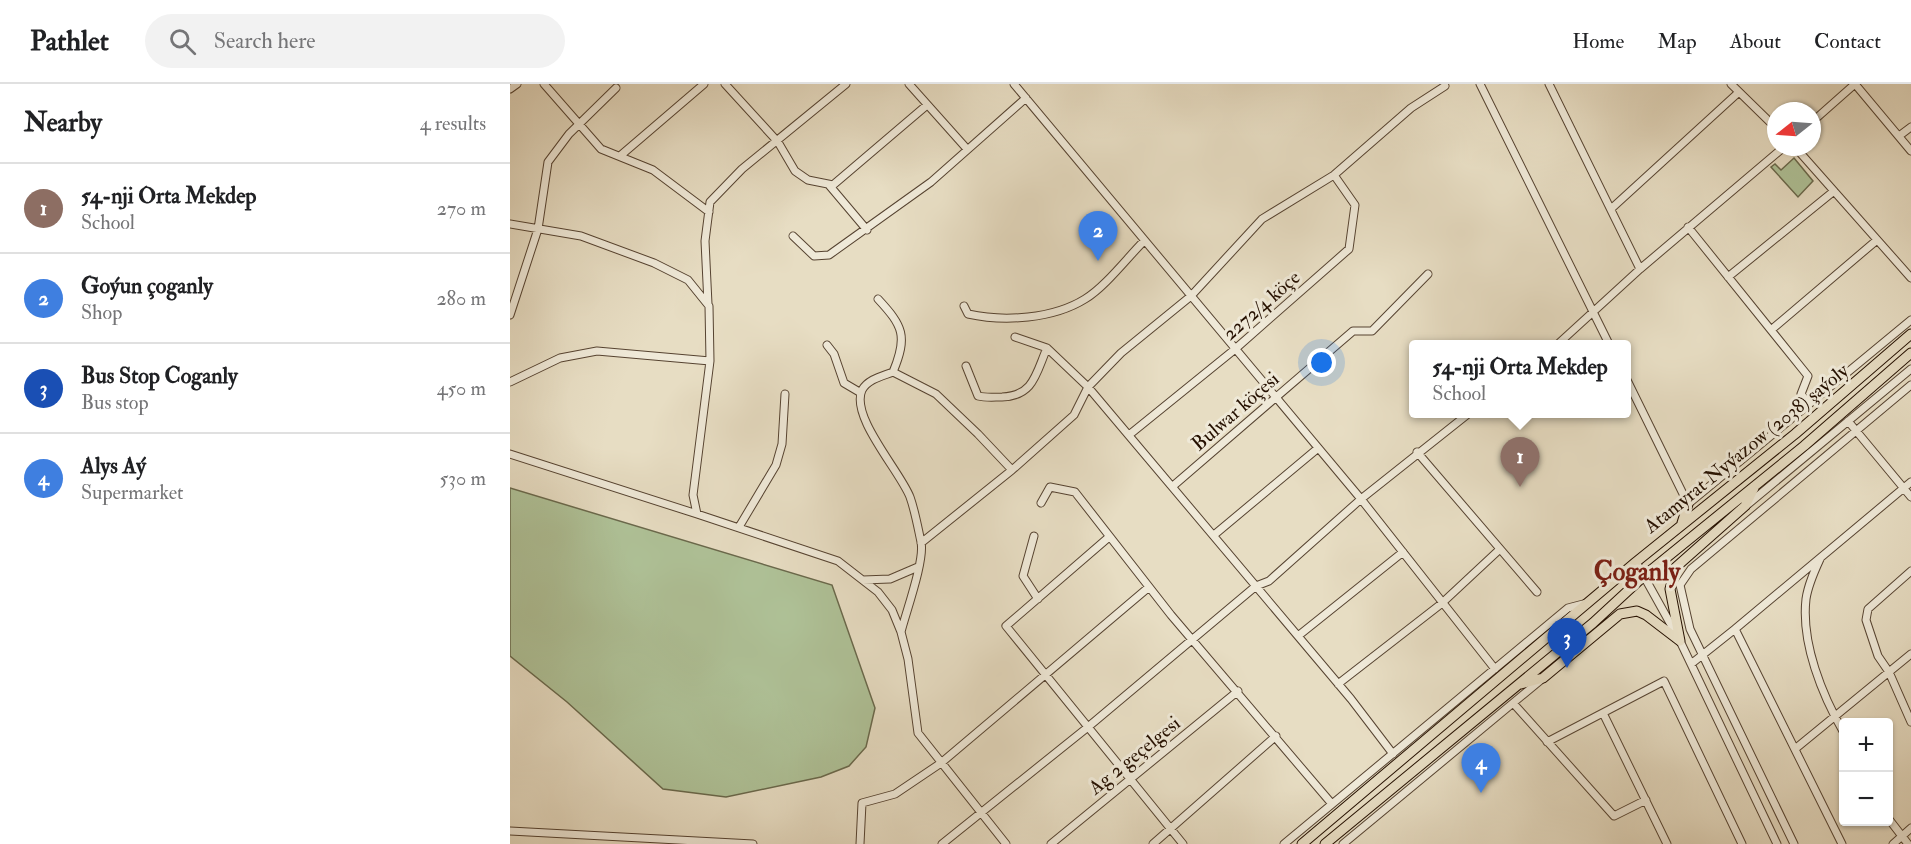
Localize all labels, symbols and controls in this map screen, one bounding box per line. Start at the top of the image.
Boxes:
search box [145,14,565,68]
text: Pathlet [30,24,109,59]
icon: search [166,25,199,58]
text: Search here [214,27,316,55]
text: Home [1572,28,1624,55]
text: Map [1657,28,1697,55]
text: About [1730,28,1781,55]
text: Contact [1814,28,1881,55]
north arrow [1767,102,1821,156]
text: Nearby [24,107,102,139]
text: 4 results [420,111,486,136]
text: 54-nji Orta Mekdep [81,182,256,210]
text: 1 [40,196,47,221]
text: 270 m [437,196,486,221]
text: School [81,210,135,235]
pin: 2 [1078,212,1118,261]
street label: 2272/4 köçe [1217,265,1305,346]
text: Goýun çoganly [81,272,213,300]
text: 2 [38,286,49,311]
text: 280 m [436,286,486,311]
text: Shop [81,300,122,325]
popup [1409,340,1631,418]
your location [1307,348,1336,377]
text: 54-nji Orta Mekdep [1432,353,1608,381]
street label: Atamyrat Nyýazow (2038) şaýoly [1638,357,1855,539]
text: Bus Stop Coganly [81,362,238,390]
street label: Bulwar köçesi [1186,367,1284,456]
text: 3 [40,376,47,401]
text: 450 m [437,376,486,401]
text: School [1432,381,1486,406]
text: Bus stop [81,390,149,415]
pin: 1 [1500,438,1540,487]
text: Alys Aý [81,452,146,480]
text: 4 [38,466,49,491]
text: 530 m [440,466,486,491]
text: Supermarket [81,480,184,505]
district label: Çoganly [1594,556,1682,589]
pin: 3 [1548,618,1586,668]
street label: Ag 2 geçelgesi [1082,711,1185,801]
map controls [1839,718,1893,826]
button: + [1839,718,1893,772]
pin: 4 [1462,744,1500,793]
button: − [1839,772,1893,826]

